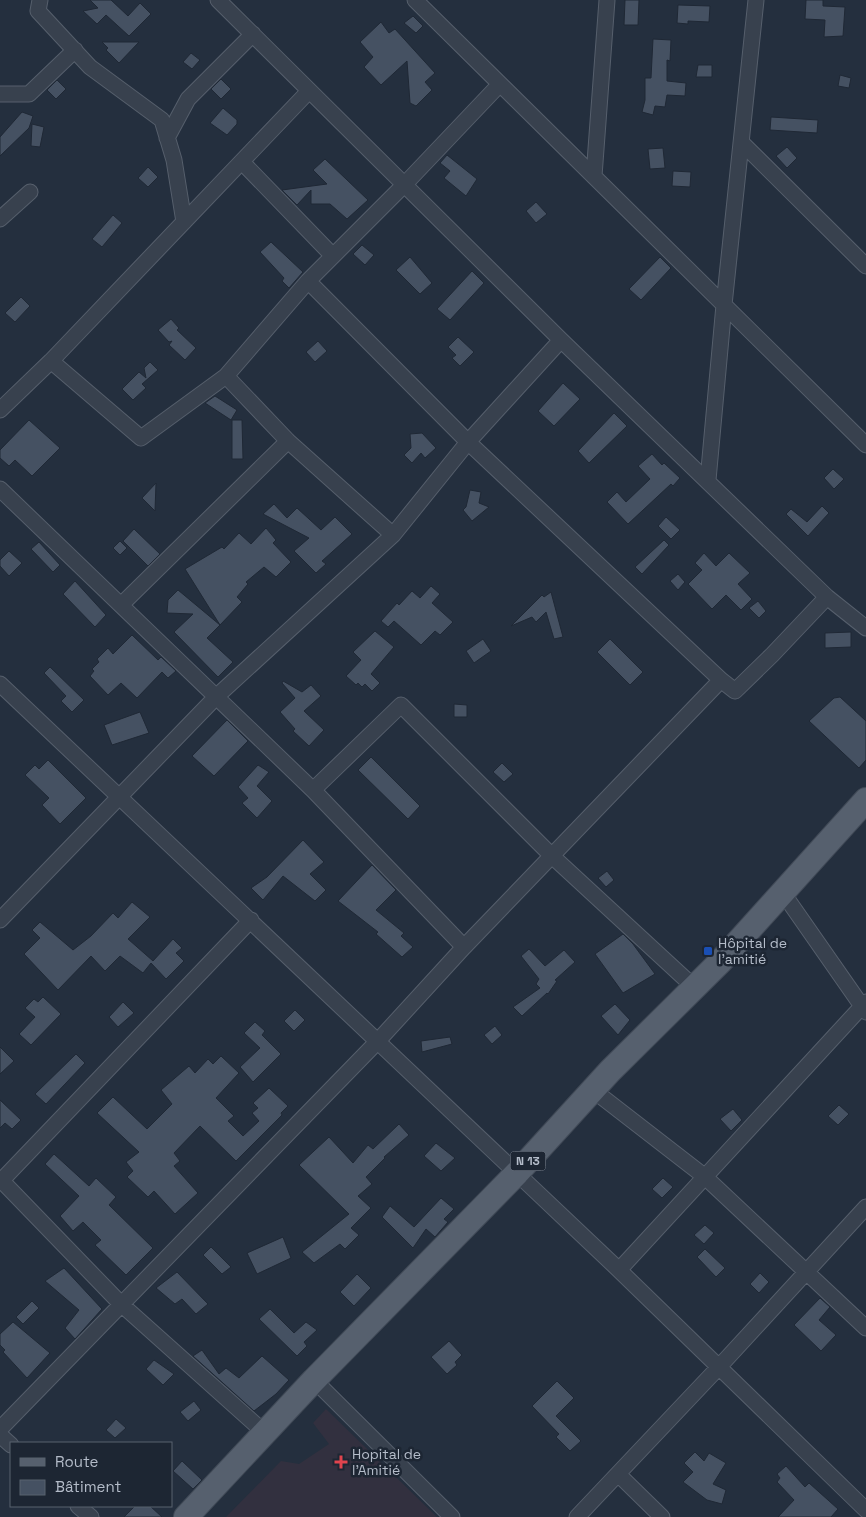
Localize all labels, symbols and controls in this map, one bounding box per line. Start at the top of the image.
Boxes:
place label: Hôpital de l'amitié [718,934,787,968]
marker: Hôpital de l'amitié [702,945,714,957]
road number: N 13 [510,1152,546,1170]
legend [10,1442,172,1507]
place label: Hopital de l'Amitié [352,1445,421,1479]
text: Route [55,1452,99,1471]
marker: Hopital de l'Amitié [334,1455,348,1469]
text: Bâtiment [55,1477,121,1496]

